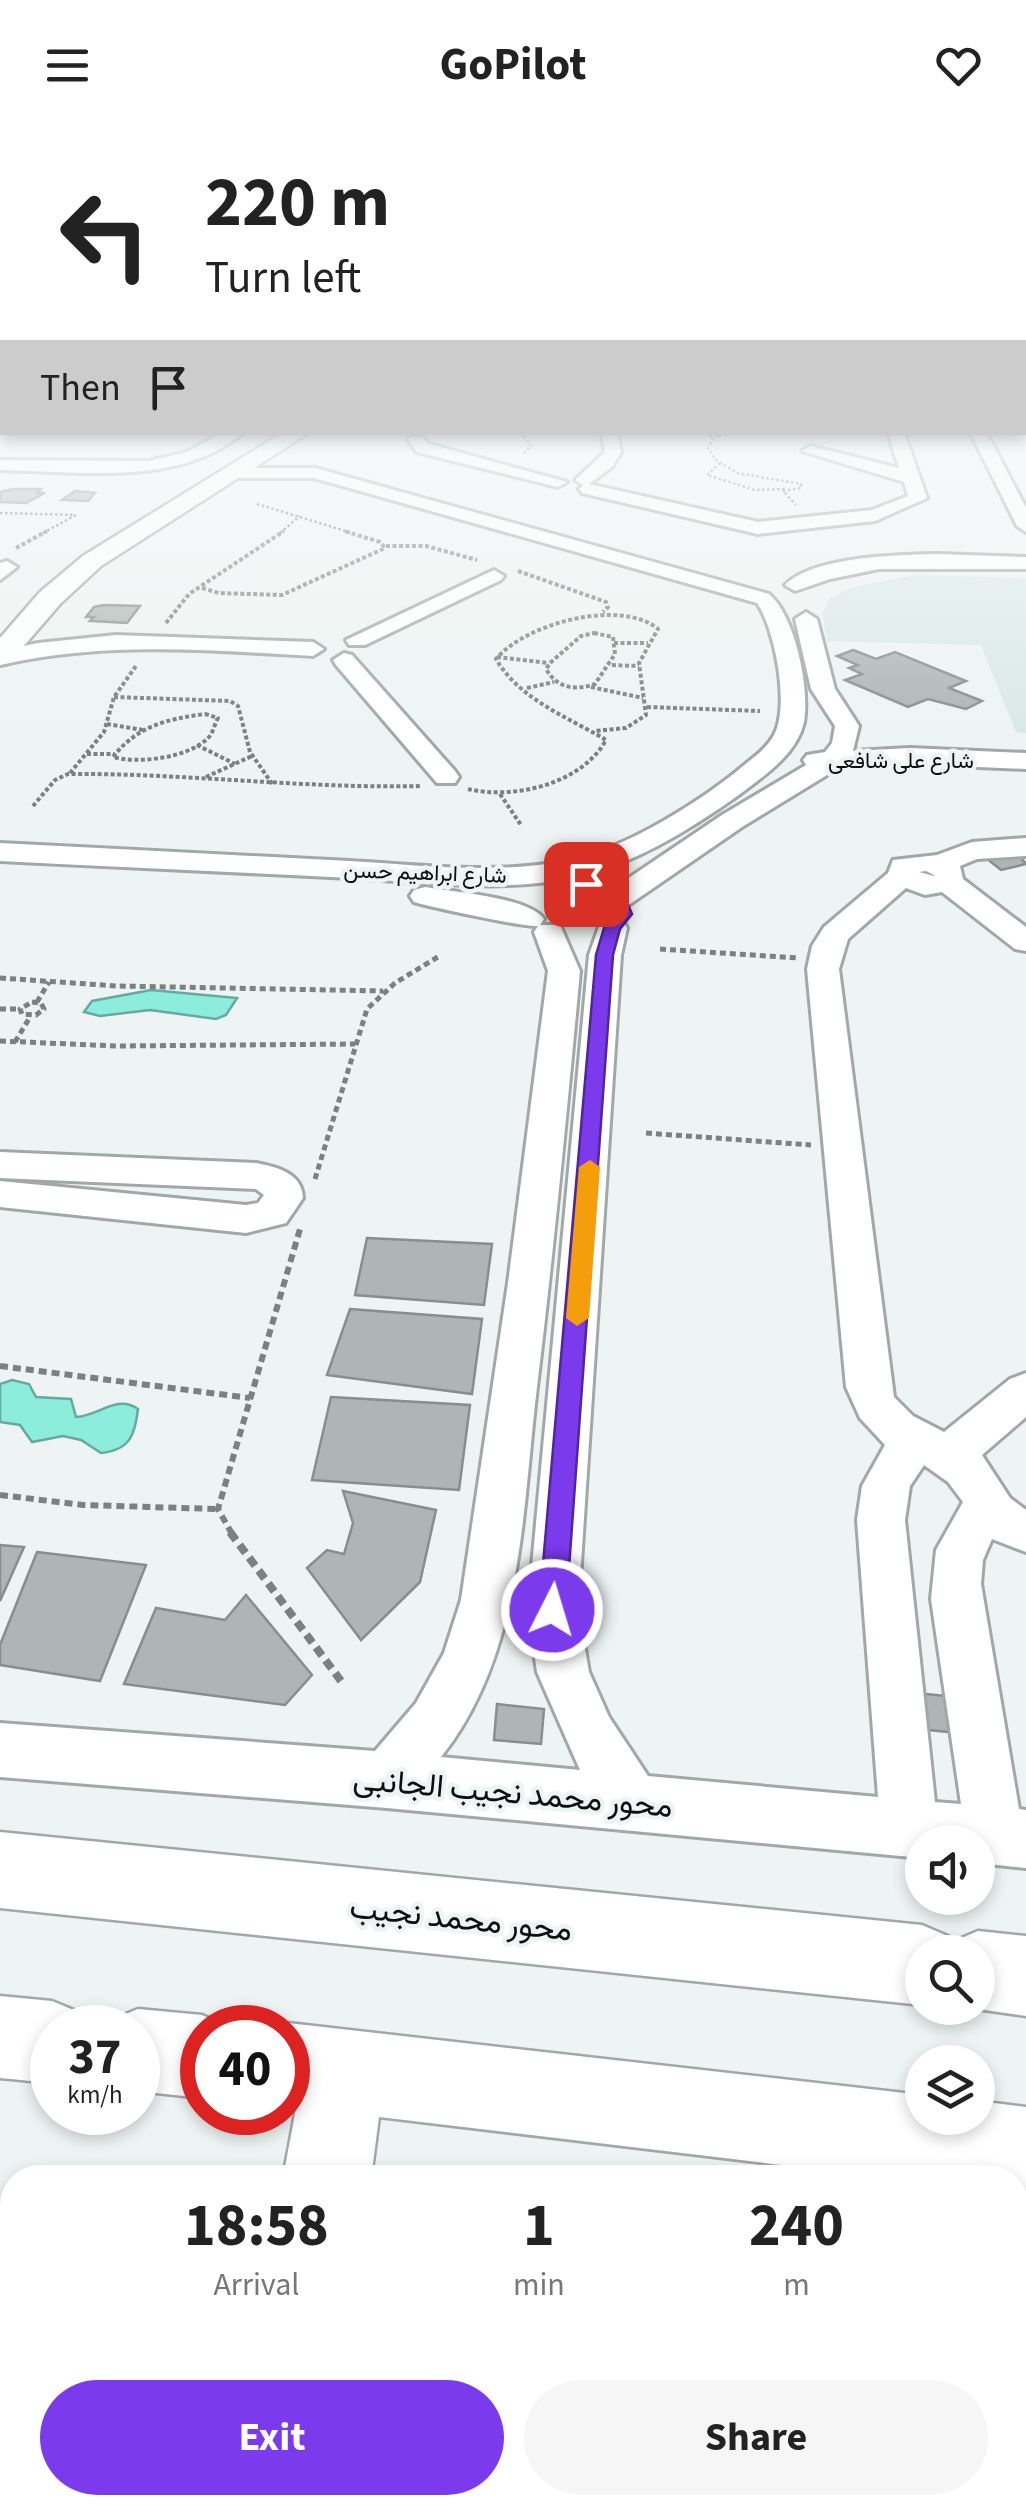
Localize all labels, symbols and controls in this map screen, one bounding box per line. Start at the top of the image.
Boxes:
text: GoPilot [440,33,586,97]
icon: menu [40,38,95,93]
icon: heart [931,38,986,93]
text: 220 m [205,153,390,253]
icon: left [40,170,170,300]
text: Turn left [205,246,361,310]
icon: arrive [141,360,196,415]
text: Then [40,361,121,415]
street label: شارع على شافعى [828,745,974,777]
pin [544,842,629,927]
street label: شارع ابراهيم حسن [343,854,507,892]
icon: arrive [559,857,614,912]
position arrow [500,1558,604,1662]
street label: محور محمد نجيب الجانبى [351,1756,675,1830]
map controls [905,1825,995,2135]
button: sound [905,1825,995,1915]
street label: محور محمد نجيب [347,1884,574,1954]
button: search [905,1935,995,2025]
speed limit sign: 40 [180,2005,310,2135]
text: 37 [69,2022,121,2093]
button: layers [905,2045,995,2135]
text: km/h [67,2077,123,2113]
text: 18:58 [184,2184,329,2269]
text: 1 [523,2184,555,2269]
text: 240 [749,2184,844,2269]
text: Arrival [213,2262,299,2308]
text: min [513,2262,565,2308]
text: m [783,2262,810,2308]
button: Exit [40,2380,504,2495]
button: Share [524,2380,988,2495]

